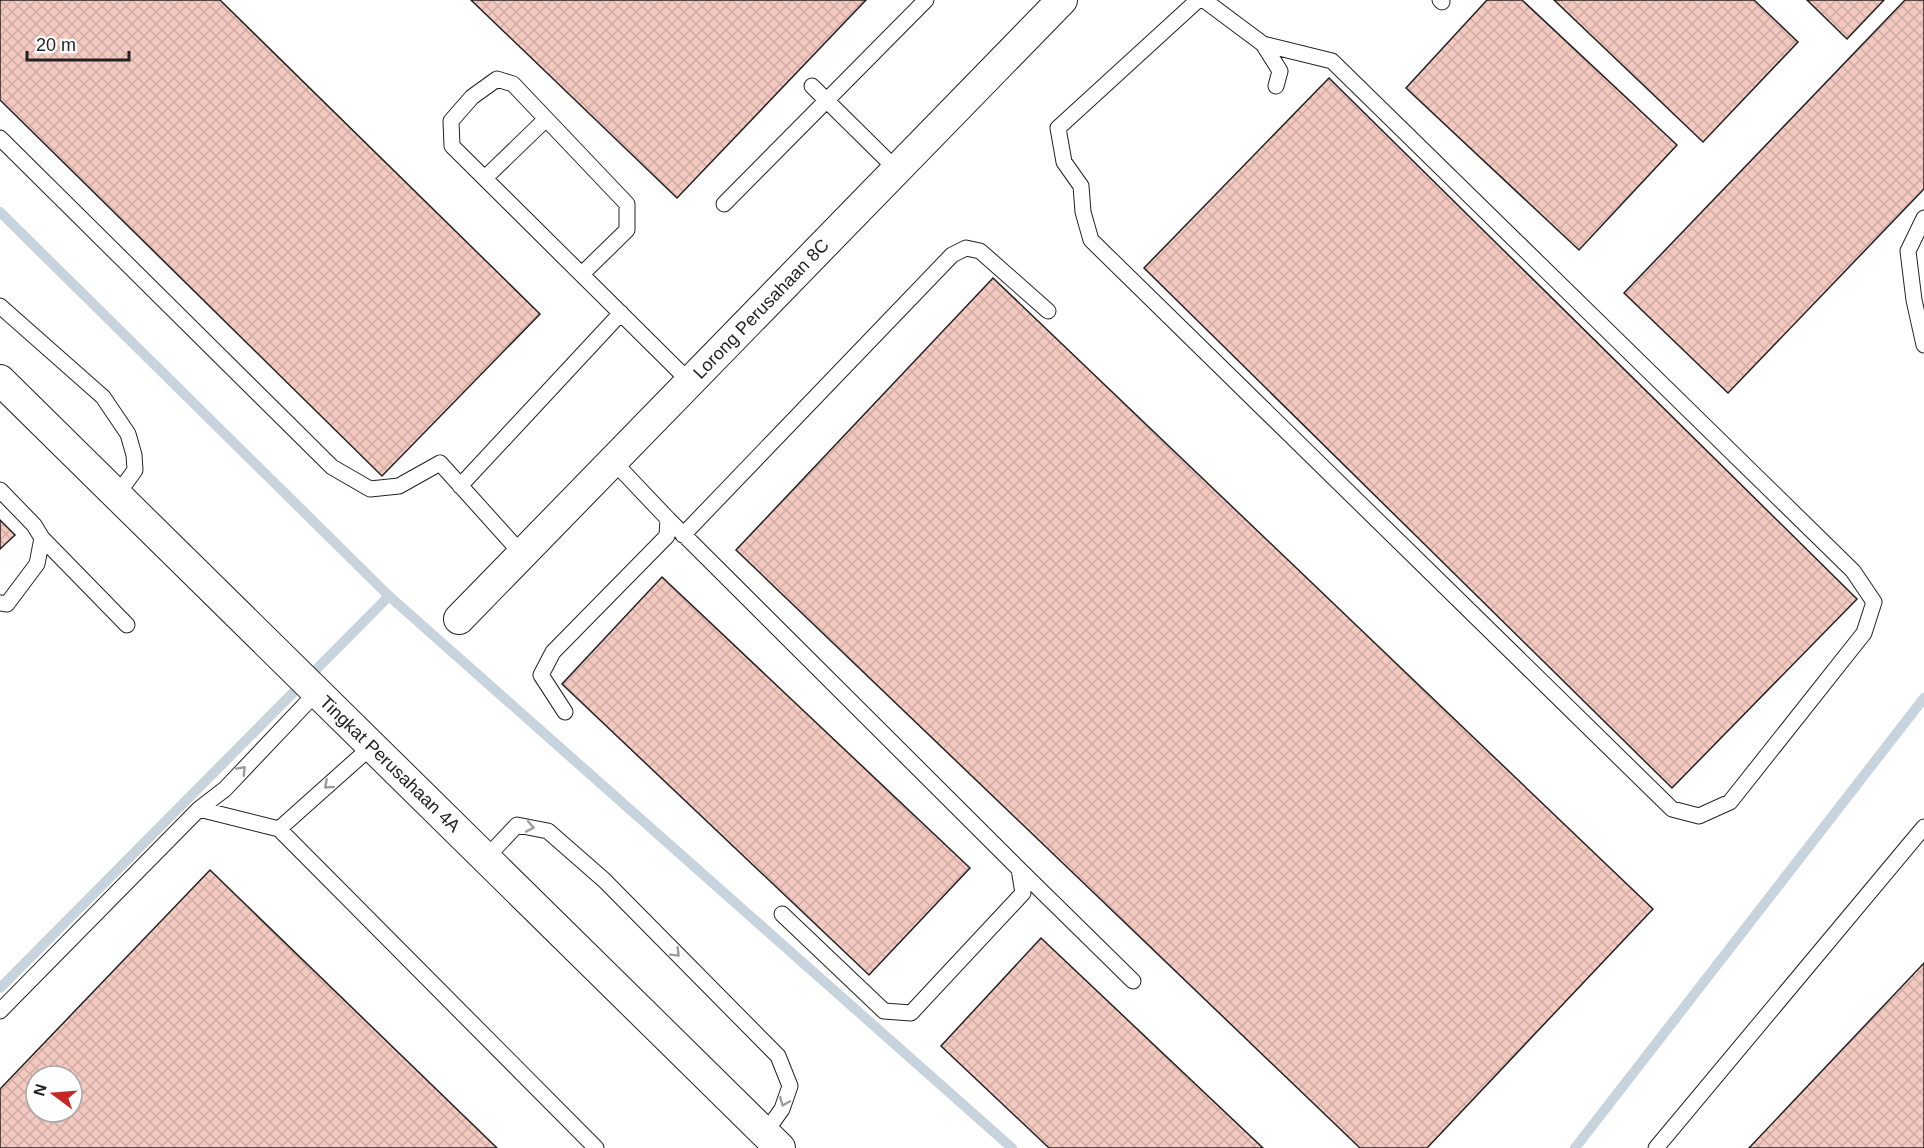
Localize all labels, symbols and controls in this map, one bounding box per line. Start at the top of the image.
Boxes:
scale bar [27,24,129,62]
text: 20 m [36,35,76,55]
street label: Lorong Perusahaan 8C [689,235,833,383]
street label: Tingkat Perusahaan 4A [316,692,464,836]
one-way arrow [235,766,246,777]
one-way arrow [325,778,335,789]
one-way arrow [524,820,534,833]
one-way arrow [668,945,679,956]
north arrow [24,1064,84,1124]
text: N [30,1082,50,1098]
one-way arrow [779,1096,791,1107]

